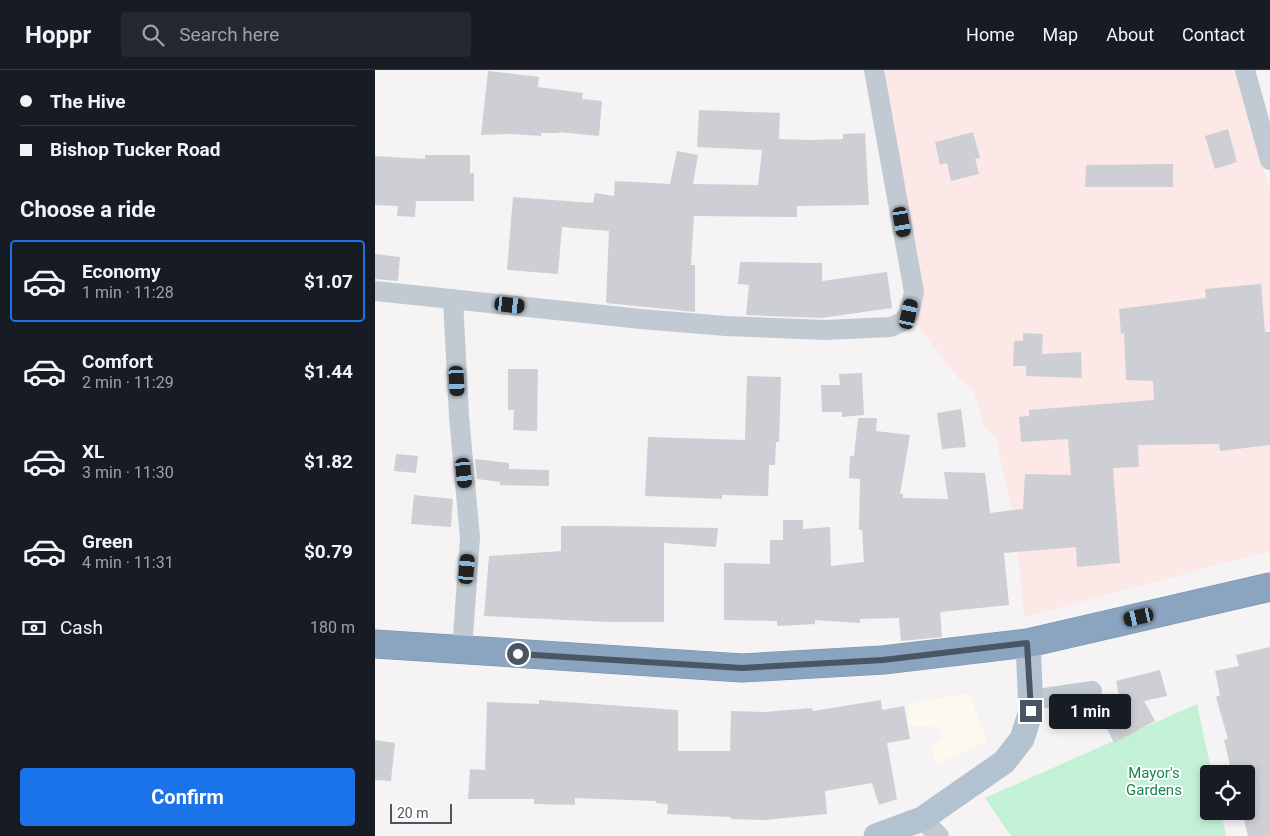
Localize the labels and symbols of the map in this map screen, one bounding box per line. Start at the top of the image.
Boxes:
car [892,206,911,238]
car [494,296,525,314]
car [898,298,919,330]
car [448,366,465,396]
car [454,457,473,489]
car [458,553,475,585]
car [1122,606,1155,628]
route start [507,643,529,665]
callout: 1 min [1049,694,1131,728]
route end [1020,700,1042,722]
park label: Mayor's Gardens [1126,764,1182,799]
scale bar [390,801,453,824]

